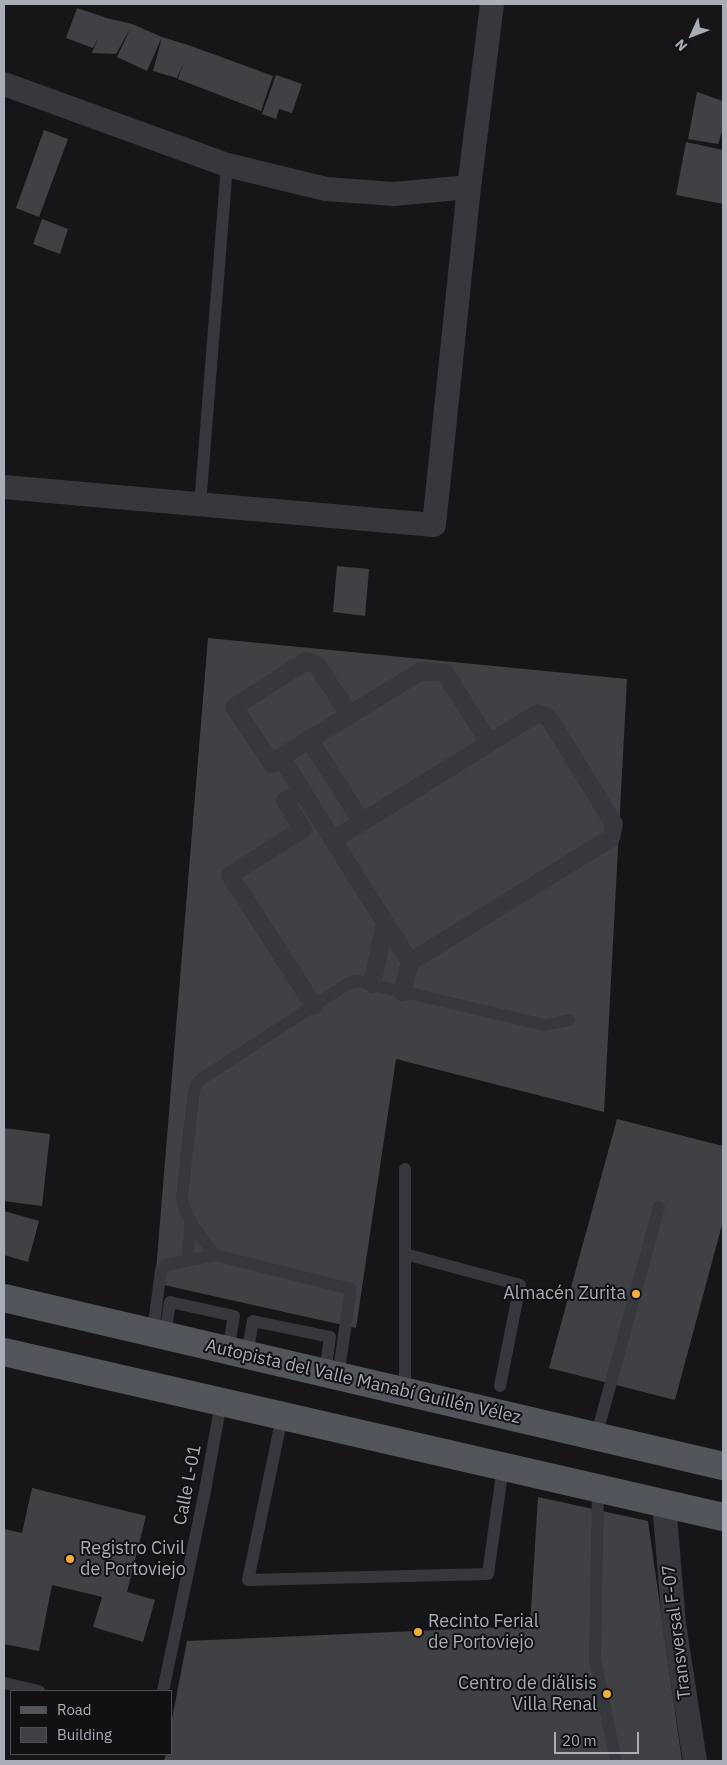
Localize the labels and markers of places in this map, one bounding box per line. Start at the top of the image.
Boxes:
place label: Almacén Zurita [503,1283,626,1305]
marker: Almacén Zurita [630,1288,642,1300]
place label: Registro Civil de Portoviejo [80,1538,186,1580]
marker: Registro Civil de Portoviejo [64,1553,76,1565]
place label: Recinto Ferial de Portoviejo [428,1611,539,1654]
marker: Recinto Ferial de Portoviejo [412,1626,424,1638]
place label: Centro de diálisis Villa Renal [458,1673,597,1716]
marker: Centro de diálisis Villa Renal [601,1688,613,1700]

